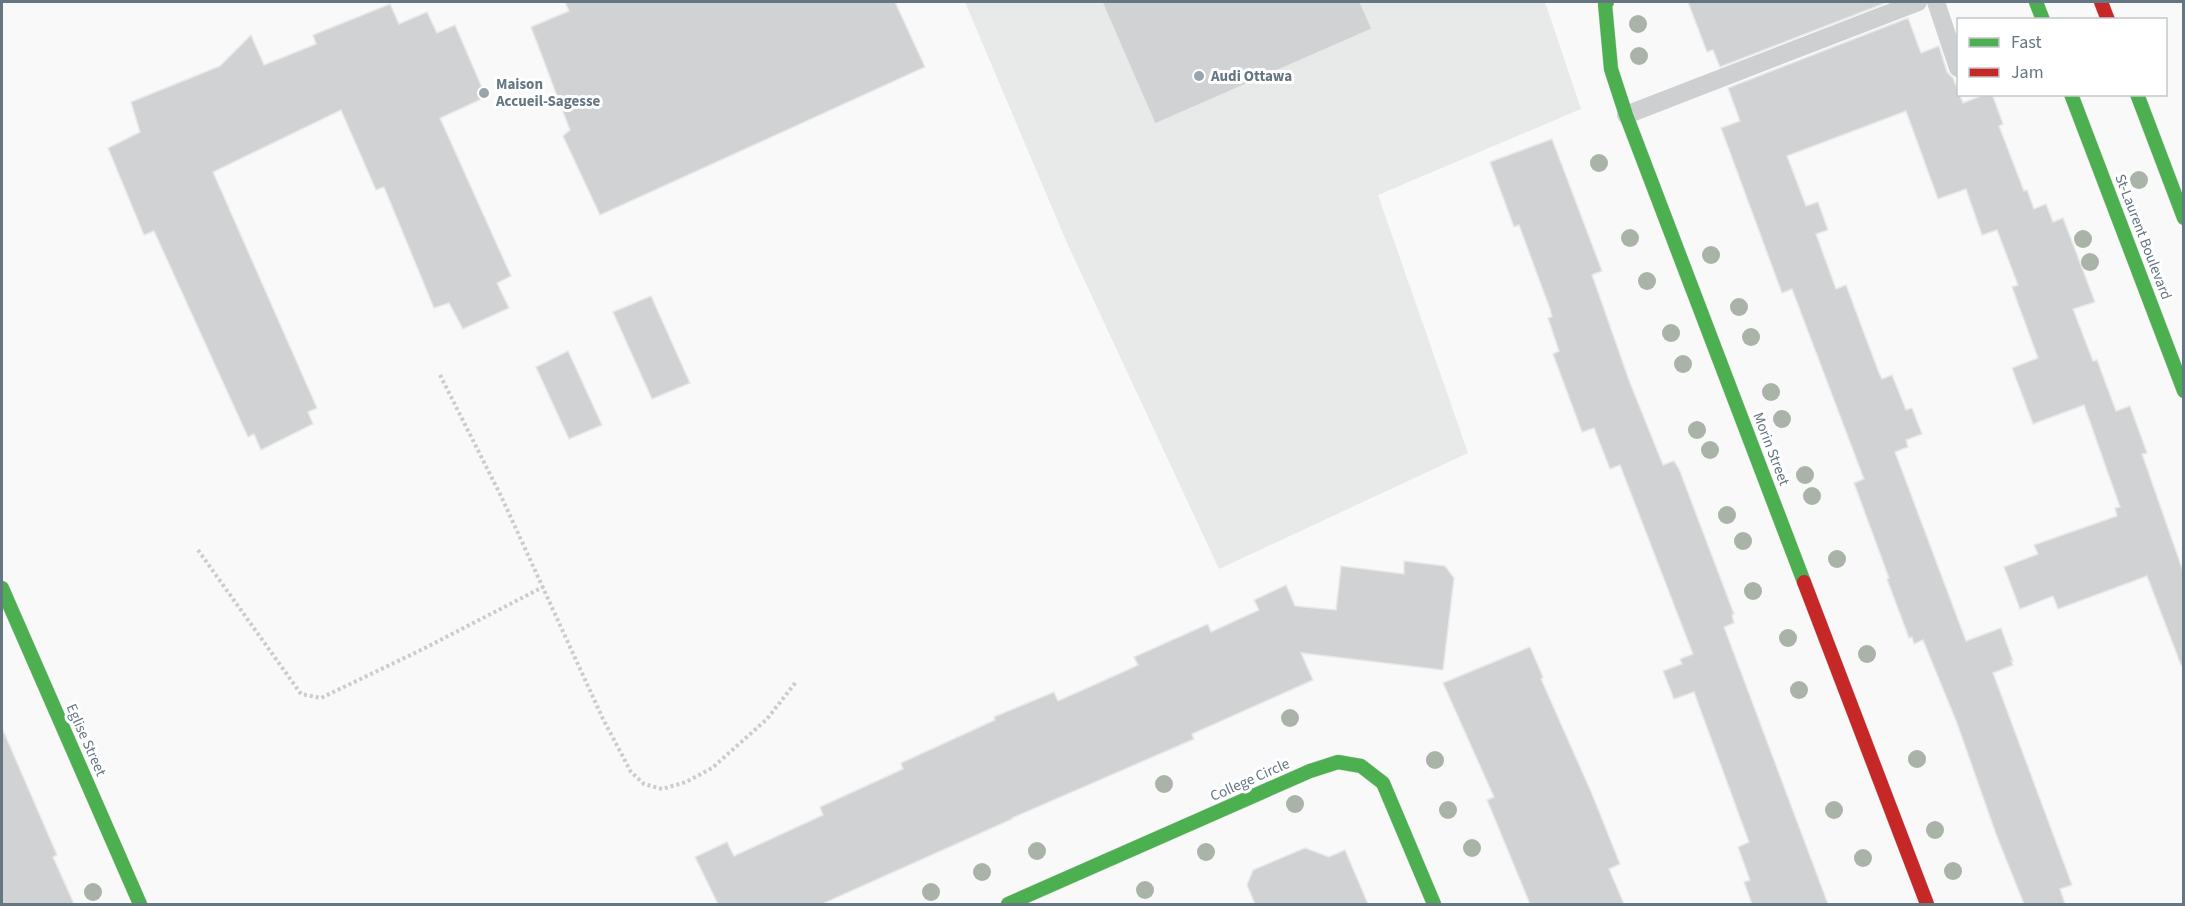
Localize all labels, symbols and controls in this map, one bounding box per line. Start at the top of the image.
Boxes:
legend [1957,18,2167,96]
text: Fast [2011,30,2042,55]
text: Jam [2011,60,2044,85]
place label: Audi Ottawa [1210,66,1292,87]
marker: Audi Ottawa [1192,69,1206,83]
place label: Maison Accueil-Sagesse [495,74,601,112]
marker: Maison Accueil-Sagesse [477,86,491,100]
street label: St-Laurent Boulevard [2109,171,2177,303]
street label: Morin Street [1747,409,1795,489]
street label: Eglise Street [61,700,111,780]
street label: College Circle [1207,753,1293,807]

